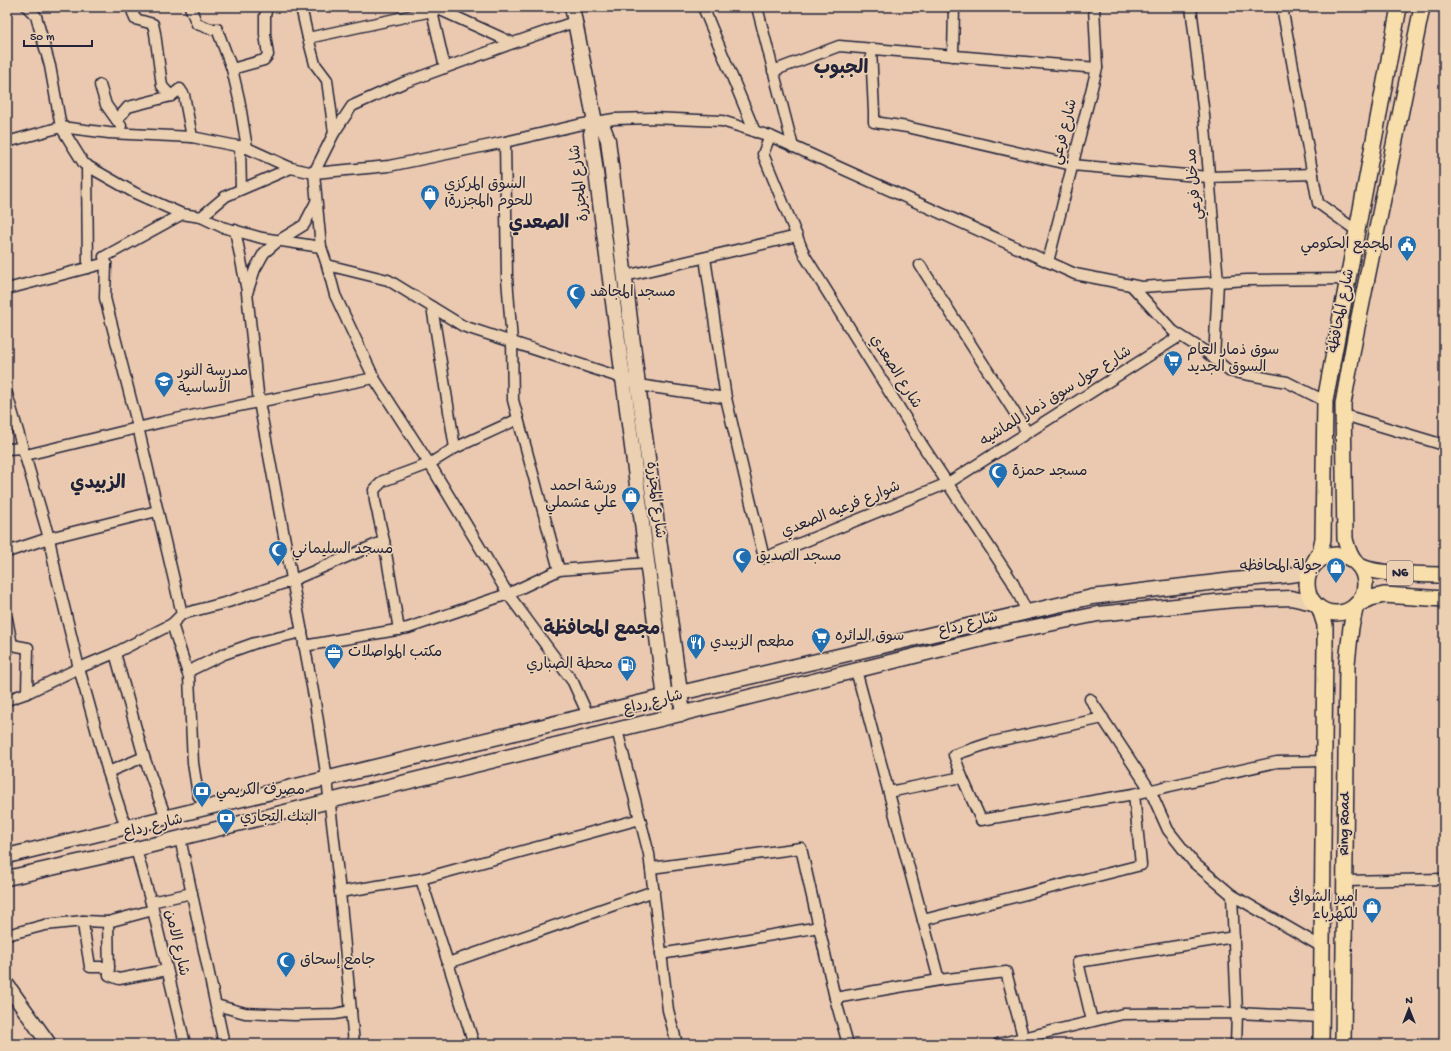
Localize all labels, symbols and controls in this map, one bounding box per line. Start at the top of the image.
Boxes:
scale bar [24,22,92,48]
text: 50 m [30,31,55,45]
district label: الجبوب [814,58,868,81]
street label: شارع فرعي [1048,97,1084,167]
street label: شارع المجزرة [566,144,594,222]
street label: مدخل فرعي [1183,147,1209,220]
place label: السوق المركزي للحوم (المجزرة) [444,176,533,212]
shop icon: السوق المركزي للحوم (المجزرة) [419,183,441,211]
district label: الصعدي [509,213,569,236]
public building icon: المجمع الحكومي [1396,234,1418,262]
place label: المجمع الحكومي [1300,236,1393,256]
street label: شارع المحافظة [1325,267,1359,355]
mosque icon: مسجد المجاهد [565,282,587,310]
place label: مسجد المجاهد [590,284,676,302]
street label: شارع الصعدي [865,332,925,412]
place label: سوق ذمار العام السوق الجديد [1187,342,1279,377]
street label: شارع حول سوق ذمار للماشيه [977,343,1135,451]
supermarket icon: سوق ذمار العام السوق الجديد [1162,349,1184,377]
place label: مدرسة النور الأساسية [177,363,248,398]
school or university icon: مدرسة النور الأساسية [153,370,175,398]
street label: شارع المجزرة [641,461,669,539]
mosque icon: مسجد حمزة [987,461,1009,489]
place label: مسجد حمزة [1012,463,1088,481]
district label: الزبيدي [70,473,126,496]
place label: ورشة احمد علي عشملي [545,478,617,515]
street label: شوارع فرعيه الصعدي [779,478,903,542]
shop icon: ورشة احمد علي عشملي [620,485,642,513]
mosque icon: مسجد السليماني [267,539,289,567]
place label: مسجد السليماني [292,541,393,561]
mosque icon: مسجد الصديق [731,546,753,574]
place label: مسجد الصديق [756,548,842,566]
shop icon: جولة المحافظه [1325,556,1347,584]
place label: جولة المحافظه [1240,558,1322,576]
road number: N6 [1387,561,1413,585]
street label: شارع رداع [936,609,1000,641]
district label: مجمع المحافظة [544,617,660,642]
supermarket icon: سوق الدائره [810,626,832,654]
place label: سوق الدائره [835,628,904,646]
restaurant icon: مطعم الزبيدي [685,632,707,660]
place label: مطعم الزبيدي [710,634,794,653]
office icon: مكتب المواصلات [323,642,345,670]
place label: مكتب المواصلات [348,644,442,662]
fuel station icon: محطة الصباري [616,654,638,682]
place label: محطة الصباري [526,656,613,674]
street label: شارع رداع [621,687,685,719]
bank icon: مصرف الكريمي [191,780,213,808]
place label: مصرف الكريمي [216,782,305,802]
street label: Ring Road [1335,791,1355,856]
bank icon: البنك التجاري [215,807,237,835]
place label: البنك التجاري [240,809,317,827]
street label: شارع رداع [121,811,185,843]
place label: امير الشوافي للكهرباء [1289,886,1358,924]
shop icon: امير الشوافي للكهرباء [1361,896,1383,924]
street label: شارع الامن [160,908,192,978]
mosque icon: جامع إسحاق [275,950,297,978]
place label: جامع إسحاق [300,952,376,970]
north arrow [1389,989,1429,1029]
text: N [1405,995,1413,1007]

